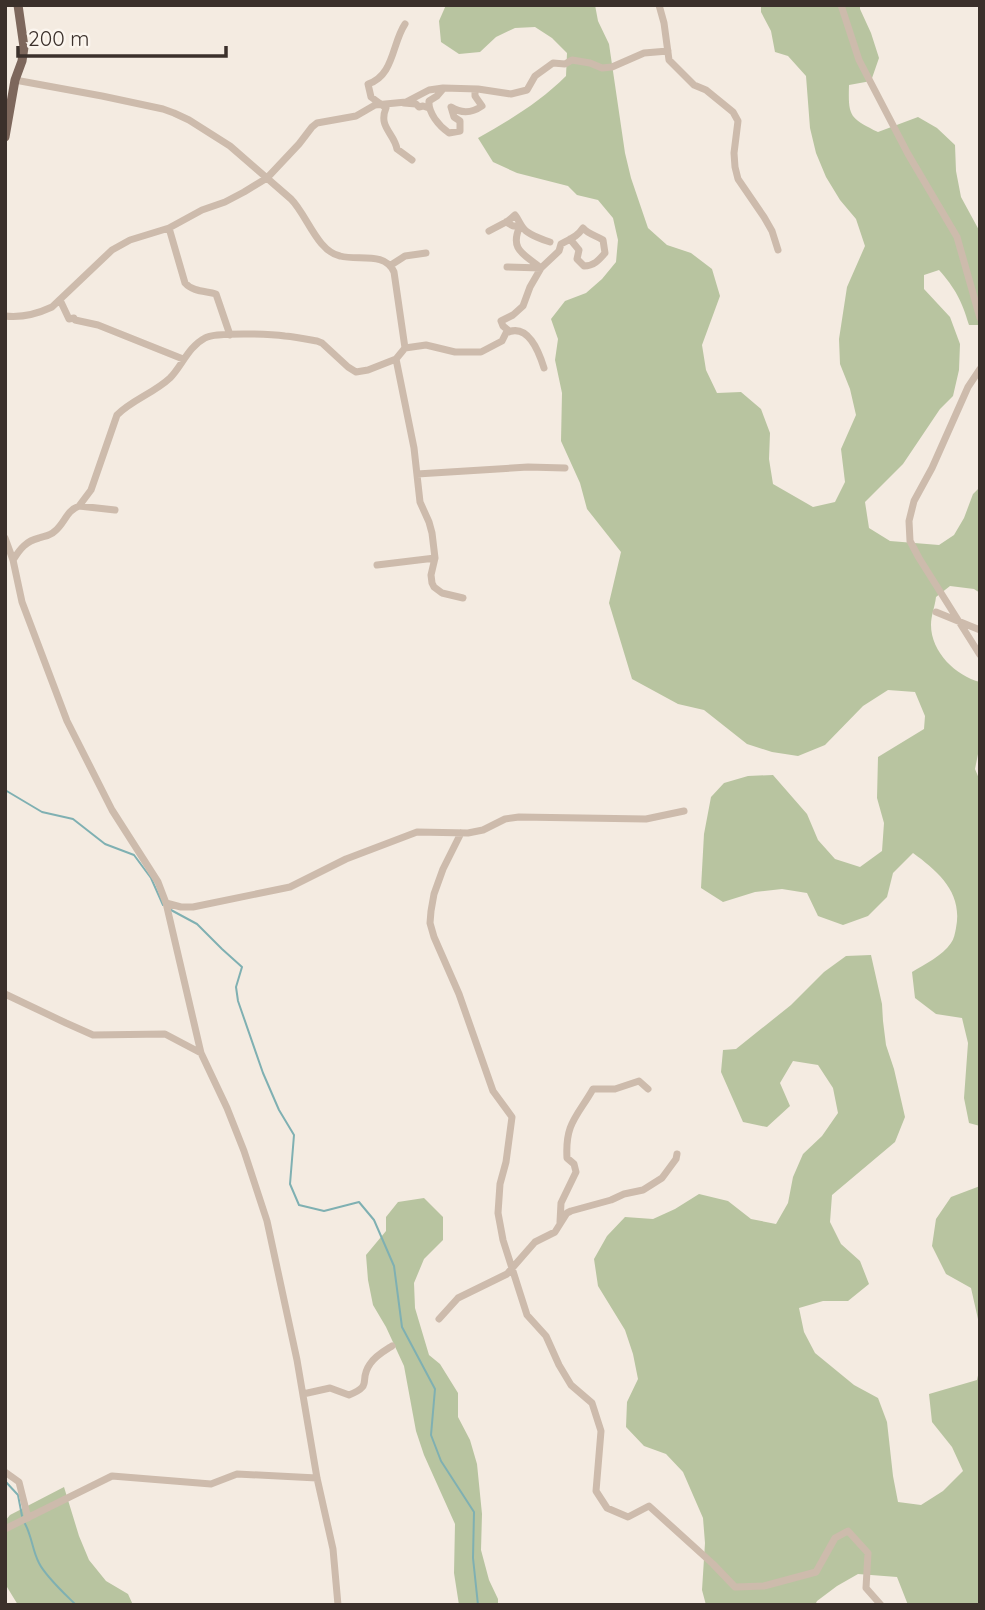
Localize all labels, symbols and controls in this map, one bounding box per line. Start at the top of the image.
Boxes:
scale bar [18,14,226,58]
text: 200 m [28,25,90,51]

